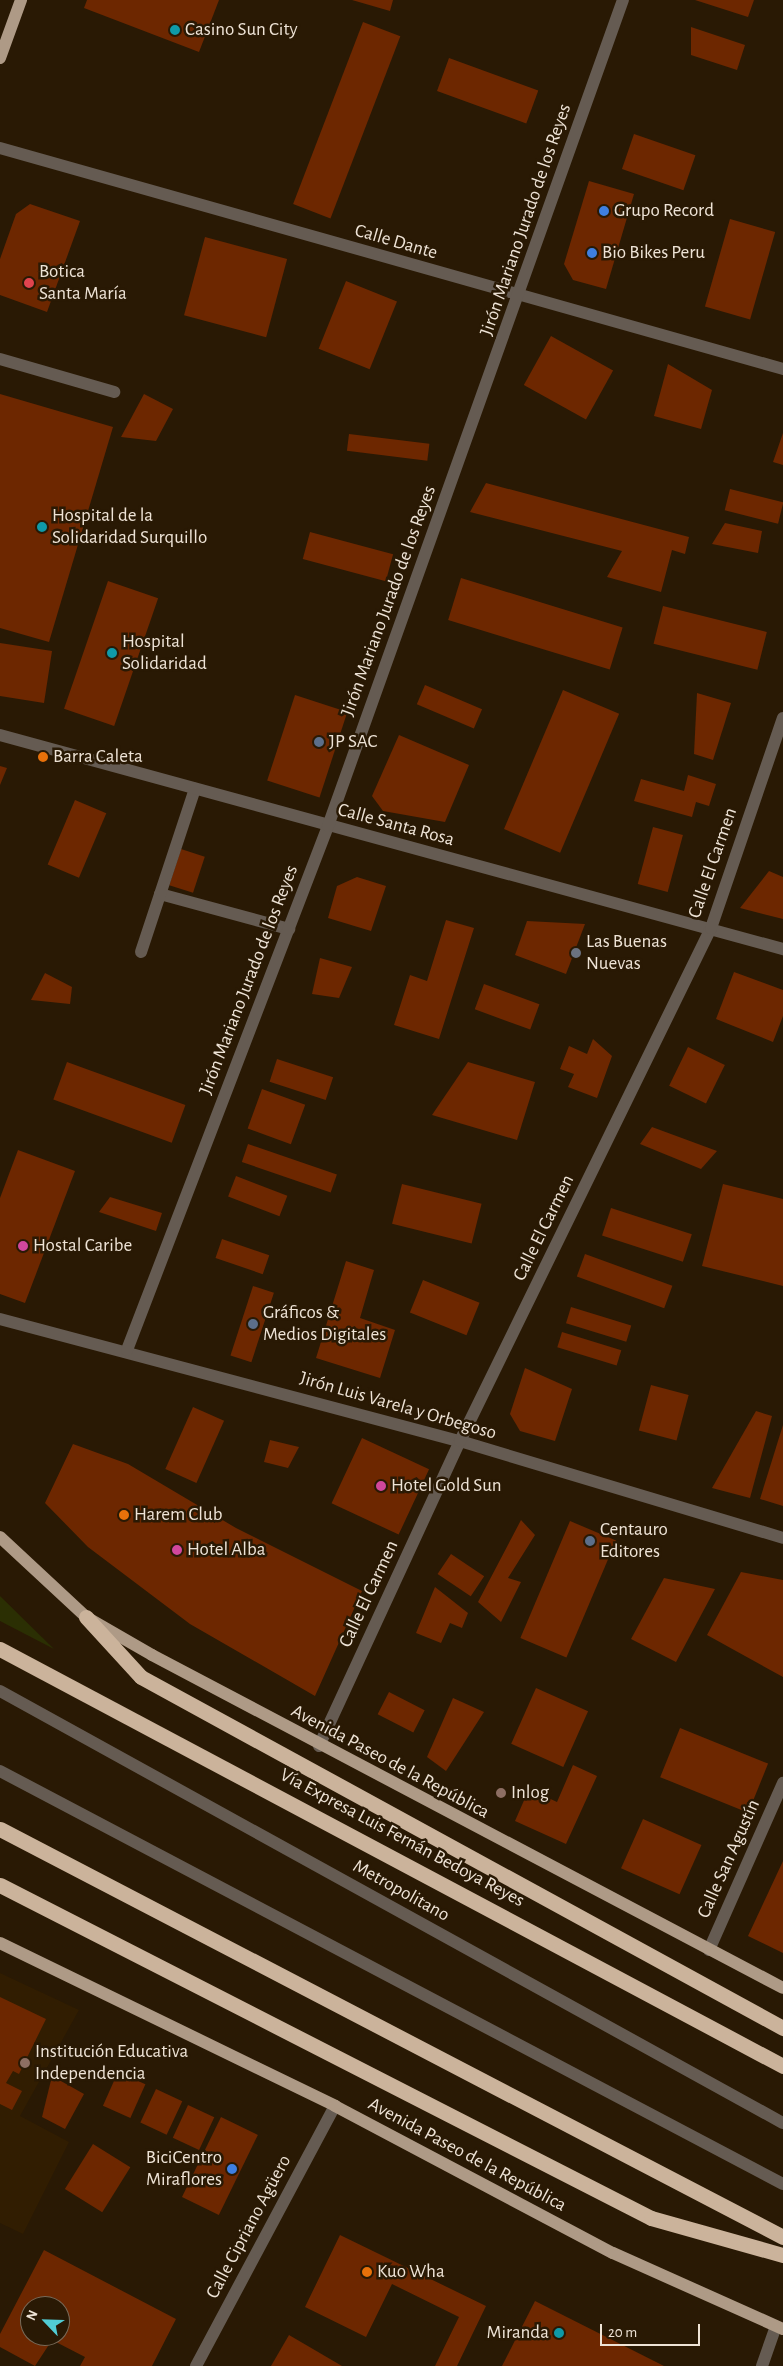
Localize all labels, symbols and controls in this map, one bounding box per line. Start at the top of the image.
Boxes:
place label: Casino Sun City [185,19,298,41]
marker: Casino Sun City [169,24,181,36]
street label: Jirón Mariano Jurado de los Reyes [475,101,577,339]
place label: Grupo Record [614,200,714,222]
marker: Grupo Record [598,205,610,217]
street label: Calle Dante [352,219,440,265]
place label: Bio Bikes Peru [602,242,705,264]
marker: Bio Bikes Peru [586,247,598,259]
place label: Botica Santa María [39,261,127,305]
marker: Botica Santa María [23,277,35,289]
street label: Jirón Mariano Jurado de los Reyes [337,482,441,720]
place label: Hospital de la Solidaridad Surquillo [52,505,207,549]
marker: Hospital de la Solidaridad Surquillo [36,521,48,533]
place label: Hospital Solidaridad [122,631,207,675]
marker: Hospital Solidaridad [106,647,118,659]
place label: JP SAC [329,731,377,753]
marker: JP SAC [313,736,325,748]
place label: Barra Caleta [53,746,143,768]
marker: Barra Caleta [37,751,49,763]
street label: Calle Santa Rosa [335,798,457,852]
street label: Calle El Carmen [683,805,743,921]
street label: Jirón Mariano Jurado de los Reyes [195,862,303,1098]
place label: Las Buenas Nuevas [586,931,667,975]
marker: Las Buenas Nuevas [570,947,582,959]
street label: Calle El Carmen [508,1171,580,1285]
place label: Hostal Caribe [33,1235,132,1257]
marker: Hostal Caribe [17,1240,29,1252]
place label: Gráficos & Medios Digitales [263,1302,386,1346]
marker: Gráficos & Medios Digitales [247,1318,259,1330]
street label: Jirón Luis Varela y Orbegoso [297,1367,499,1445]
place label: Hotel Gold Sun [391,1475,502,1497]
marker: Hotel Gold Sun [375,1480,387,1492]
place label: Harem Club [134,1504,222,1526]
marker: Harem Club [118,1509,130,1521]
place label: Centauro Editores [600,1519,668,1563]
marker: Centauro Editores [584,1535,596,1547]
street label: Calle El Carmen [334,1537,404,1651]
place label: Hotel Alba [187,1539,266,1561]
marker: Hotel Alba [171,1544,183,1556]
street label: Avenida Paseo de la República [287,1700,493,1824]
street label: Vía Expresa Luis Fernán Bedoya Reyes [276,1764,528,1912]
place label: Inlog [511,1782,549,1804]
marker: Inlog [495,1787,507,1799]
street label: Calle San Agustín [693,1796,765,1922]
street label: Metropolitano [349,1855,453,1927]
place label: Institución Educativa Independencia [35,2041,188,2085]
marker: Institución Educativa Independencia [19,2057,31,2069]
street label: Avenida Paseo de la República [364,2093,570,2217]
place label: BiciCentro Miraflores [146,2147,222,2191]
street label: Calle Cipriano Agüero [201,2151,297,2303]
marker: BiciCentro Miraflores [226,2163,238,2175]
place label: Kuo Wha [377,2261,445,2283]
marker: Kuo Wha [361,2266,373,2278]
north arrow [20,2296,70,2346]
text: N [24,2308,41,2323]
scale bar [603,2314,703,2346]
place label: Miranda [486,2322,549,2344]
text: 20 m [608,2325,637,2340]
marker: Miranda [553,2327,565,2339]

